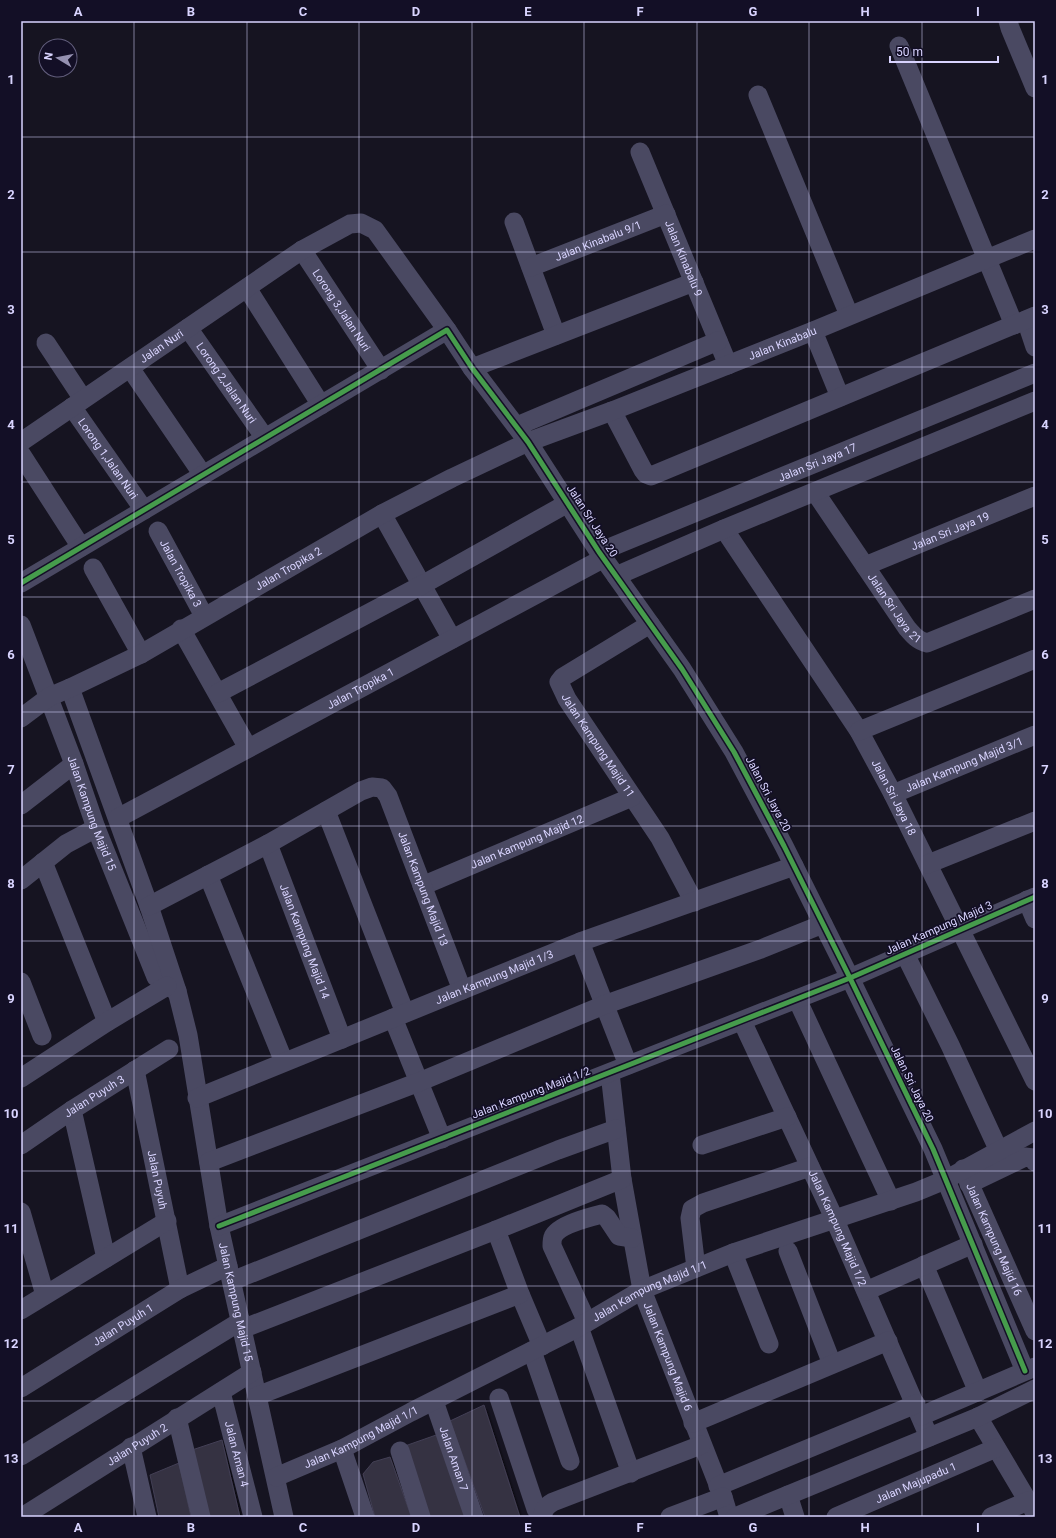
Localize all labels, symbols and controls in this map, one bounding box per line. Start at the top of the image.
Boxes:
text: A [74,4,83,19]
text: B [187,4,195,19]
text: C [299,4,308,19]
text: D [412,4,420,19]
text: E [524,4,532,19]
text: F [636,4,644,19]
text: G [749,4,758,19]
text: H [860,4,870,19]
text: I [976,4,980,19]
north arrow [38,38,78,78]
scale bar [890,38,998,64]
text: 50 m [896,45,923,59]
text: N [42,51,56,61]
text: 1 [7,72,15,87]
text: 1 [1041,72,1049,87]
text: 2 [7,187,15,202]
text: 2 [1041,187,1049,202]
street label: Jalan Kinabalu 9/1 [553,218,643,264]
street label: Jalan Kinabalu 9 [662,218,705,298]
street label: Lorong 3,Jalan Nuri [310,267,373,354]
text: 3 [7,302,15,317]
text: 3 [1041,302,1049,317]
street label: Jalan Kinabalu [746,324,818,363]
street label: Jalan Nuri [137,327,186,366]
street label: Lorong 2,Jalan Nuri [194,340,259,426]
street label: Lorong 1,Jalan Nuri [75,416,141,501]
text: 4 [7,417,15,432]
text: 4 [1041,417,1049,432]
street label: Jalan Sri Jaya 17 [776,441,858,484]
street label: Jalan Sri Jaya 20 [564,483,620,559]
street label: Jalan Sri Jaya 19 [909,509,991,553]
text: 5 [7,532,15,547]
text: 5 [1041,532,1049,547]
street label: Jalan Tropika 3 [157,537,204,609]
street label: Jalan Tropika 2 [253,544,324,593]
street label: Jalan Sri Jaya 21 [865,571,924,646]
text: 6 [7,647,15,662]
text: 6 [1041,647,1049,662]
street label: Jalan Tropika 1 [324,665,397,712]
street label: Jalan Kampung Majid 11 [559,692,637,800]
street label: Jalan Kampung Majid 3/1 [903,734,1025,795]
street label: Jalan Kampung Majid 15 [65,754,119,873]
street label: Jalan Sri Jaya 20 [743,754,793,834]
street label: Jalan Sri Jaya 18 [869,757,919,837]
text: 7 [7,762,15,777]
text: 7 [1041,762,1049,777]
street label: Jalan Kampung Majid 12 [468,812,585,871]
street label: Jalan Kampung Majid 13 [396,829,451,948]
text: 8 [7,876,15,891]
text: 8 [1041,876,1049,891]
street label: Jalan Kampung Majid 14 [277,882,333,1000]
street label: Jalan Kampung Majid 3 [884,899,994,957]
street label: Jalan Kampung Majid 1/3 [433,947,555,1007]
text: 9 [7,991,15,1006]
text: 9 [1041,991,1049,1006]
street label: Jalan Sri Jaya 20 [888,1044,936,1124]
street label: Jalan Kampung Majid 1/2 [470,1064,592,1122]
street label: Jalan Puyuh 3 [61,1072,127,1120]
text: 10 [4,1106,18,1121]
text: 10 [1038,1106,1052,1121]
street label: Jalan Puyuh [145,1149,170,1210]
street label: Jalan Kampung Majid 1/2 [806,1168,869,1288]
street label: Jalan Kampung Majid 16 [964,1181,1025,1298]
text: 11 [4,1221,18,1236]
text: 11 [1038,1221,1052,1236]
street label: Jalan Kampung Majid 15 [216,1241,256,1363]
street label: Jalan Kampung Majid 1/1 [590,1258,709,1324]
street label: Jalan Puyuh 1 [90,1301,156,1348]
street label: Jalan Kampung Majid 6 [641,1301,695,1413]
text: 12 [4,1336,18,1351]
text: 12 [1038,1336,1052,1351]
street label: Jalan Kampung Majid 1/1 [302,1403,420,1471]
street label: Jalan Aman 4 [222,1420,252,1488]
street label: Jalan Puyuh 2 [104,1421,170,1468]
street label: Jalan Aman 7 [437,1425,471,1493]
text: 13 [4,1451,18,1466]
text: 13 [1038,1451,1052,1466]
street label: Jalan Majupadu 1 [873,1459,959,1506]
text: A [74,1520,83,1535]
text: B [187,1520,195,1535]
text: C [299,1520,308,1535]
text: D [412,1520,420,1535]
text: E [524,1520,532,1535]
text: F [636,1520,644,1535]
text: G [749,1520,758,1535]
text: H [860,1520,870,1535]
text: I [976,1520,980,1535]

